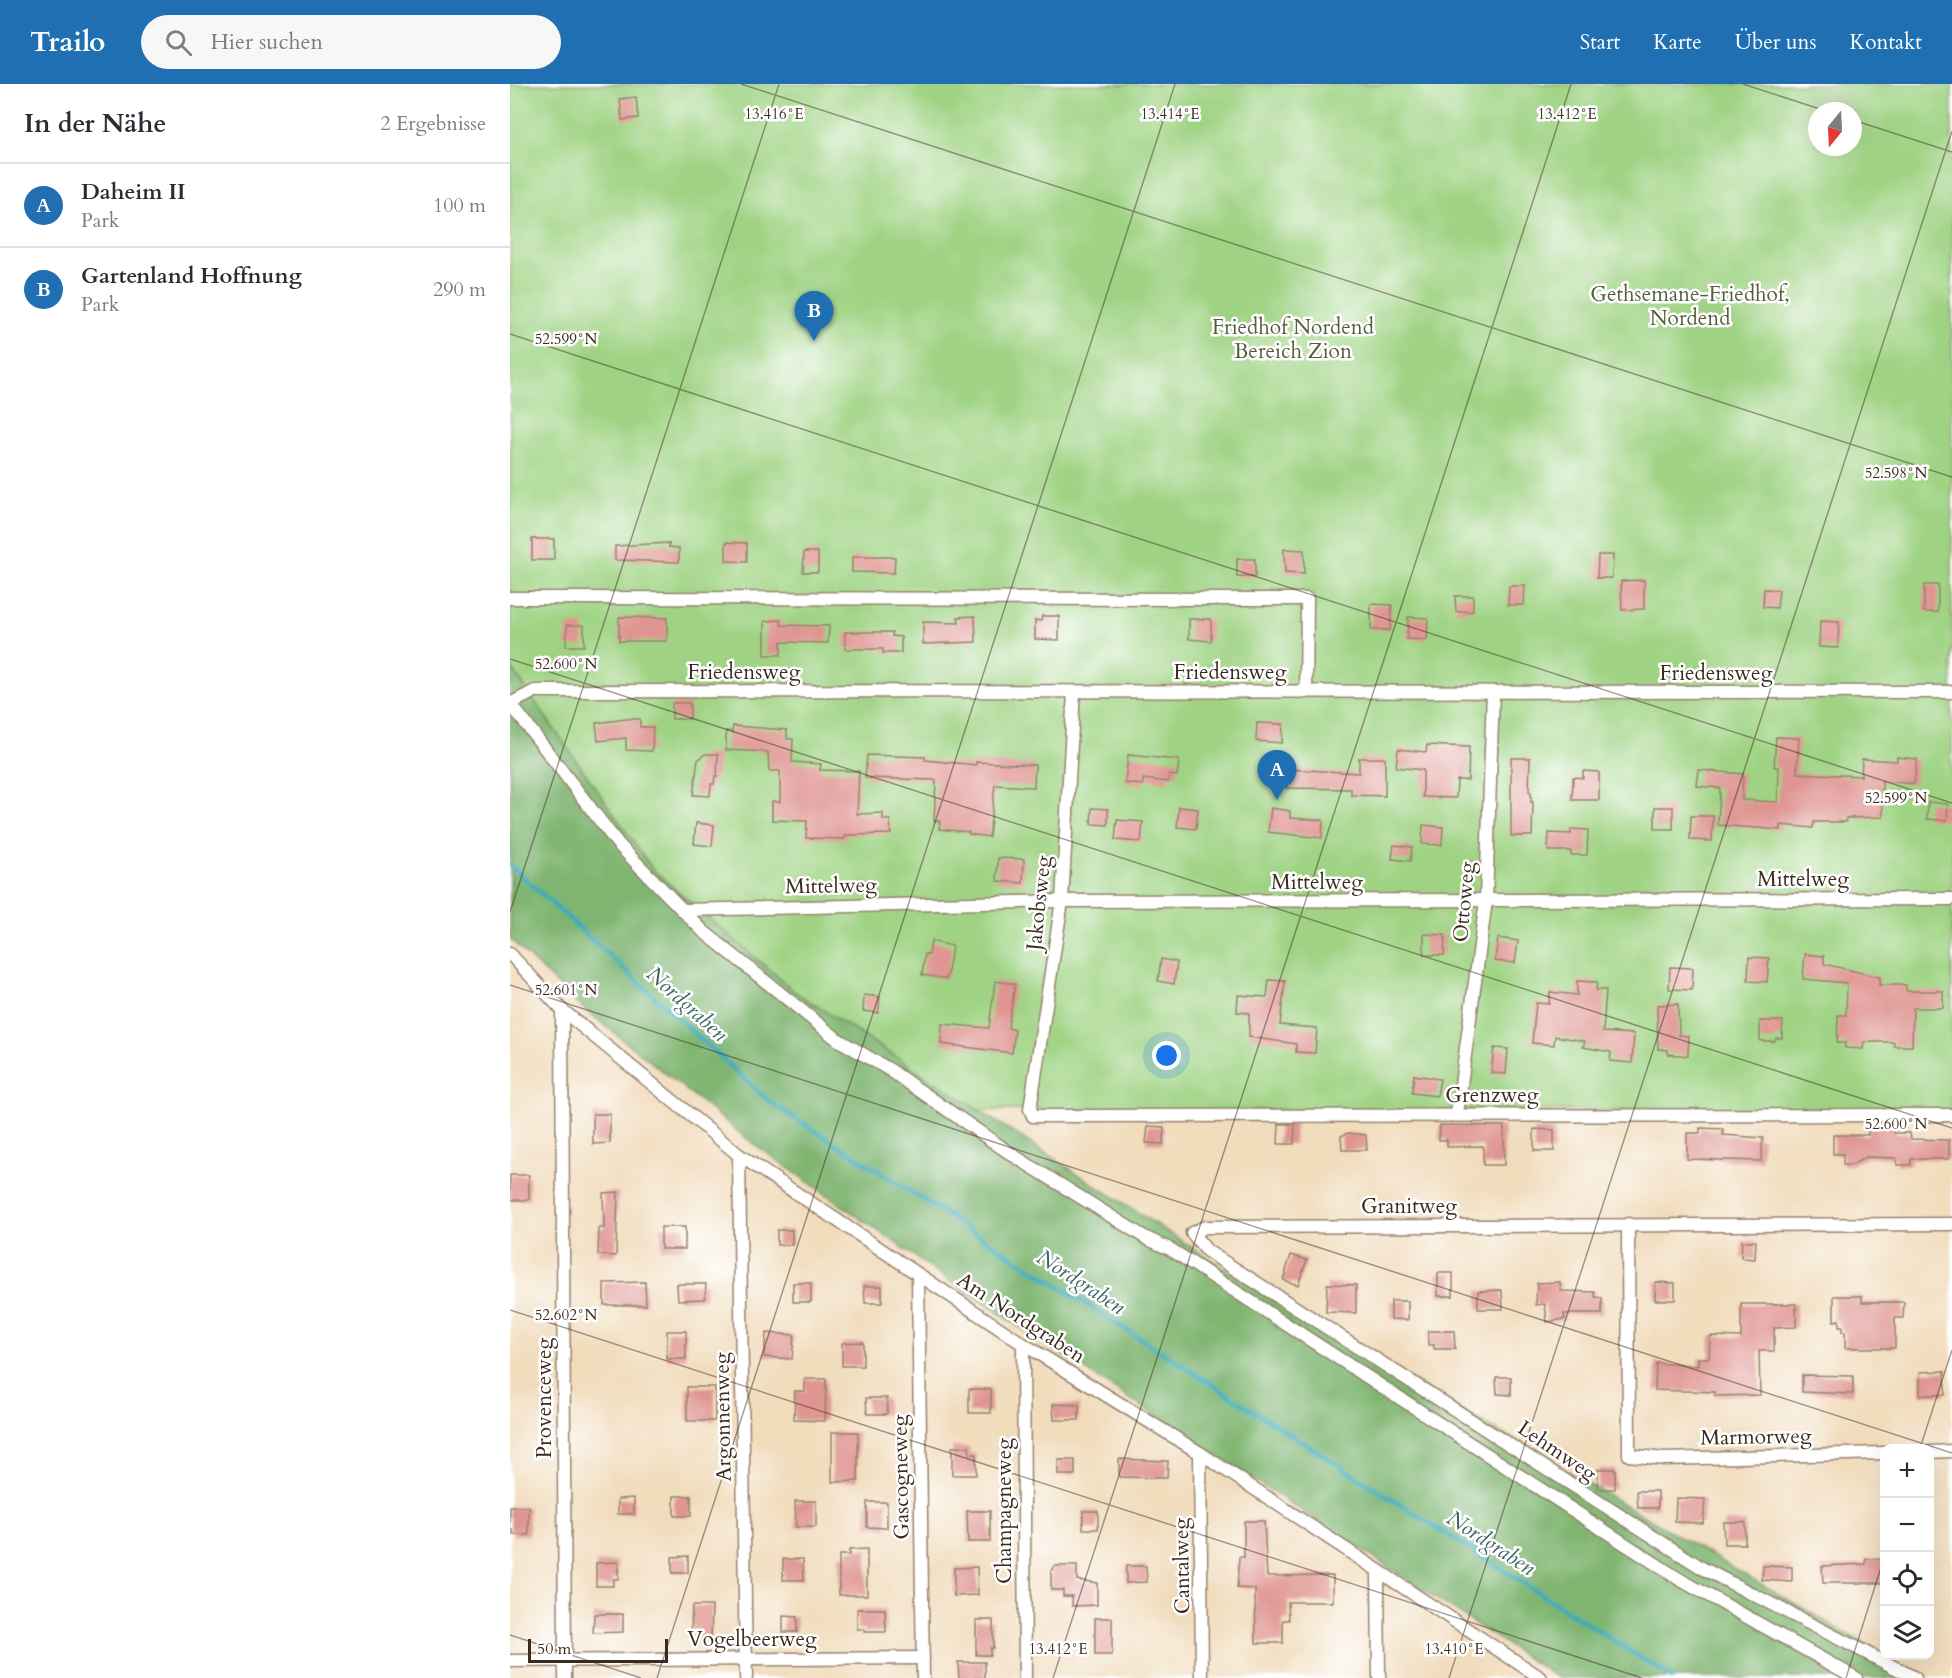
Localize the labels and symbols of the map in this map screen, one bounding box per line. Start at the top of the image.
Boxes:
north arrow [1808,102,1862,156]
text: 13.416°E [744,104,804,124]
text: 13.414°E [1140,104,1200,124]
text: 13.412°E [1537,104,1597,124]
park label: Gethsemane-Friedhof, Nordend [1590,280,1790,333]
pin: B [794,292,834,341]
park label: Friedhof Nordend Bereich Zion [1212,313,1374,366]
text: 52.599°N [535,329,598,349]
text: 52.598°N [1865,463,1928,483]
text: 52.600°N [535,654,598,674]
street label: Friedensweg [688,658,801,687]
street label: Friedensweg [1174,658,1287,687]
street label: Friedensweg [1660,659,1773,688]
pin: A [1258,750,1296,800]
text: 52.599°N [1865,788,1928,808]
street label: Jakobsweg [1019,854,1058,955]
street label: Ottoweg [1446,860,1482,944]
street label: Mittelweg [1757,865,1849,894]
street label: Mittelweg [1271,868,1363,897]
street label: Mittelweg [785,871,877,901]
water label: Nordgraben [640,959,734,1049]
text: 52.601°N [535,980,598,1000]
your location [1152,1041,1181,1070]
street label: Grenzweg [1445,1081,1539,1110]
text: 52.600°N [1865,1114,1928,1134]
street label: Granitweg [1361,1192,1457,1221]
water label: Nordgraben [1031,1242,1131,1322]
street label: Am Nordgraben [951,1266,1091,1370]
text: 52.602°N [535,1305,598,1325]
street label: Provenceweg [530,1337,559,1458]
street label: Argonnenweg [707,1352,739,1482]
street label: Gascogneweg [885,1414,917,1540]
street label: Lehmweg [1512,1414,1602,1488]
street label: Marmorweg [1700,1422,1812,1452]
street label: Champagneweg [990,1438,1019,1584]
water label: Nordgraben [1441,1503,1541,1583]
street label: Cantalweg [1167,1517,1197,1614]
street label: Vogelbeerweg [687,1625,817,1654]
scale bar [528,1636,668,1664]
text: 13.412°E [1028,1639,1088,1659]
text: 13.410°E [1424,1639,1484,1659]

